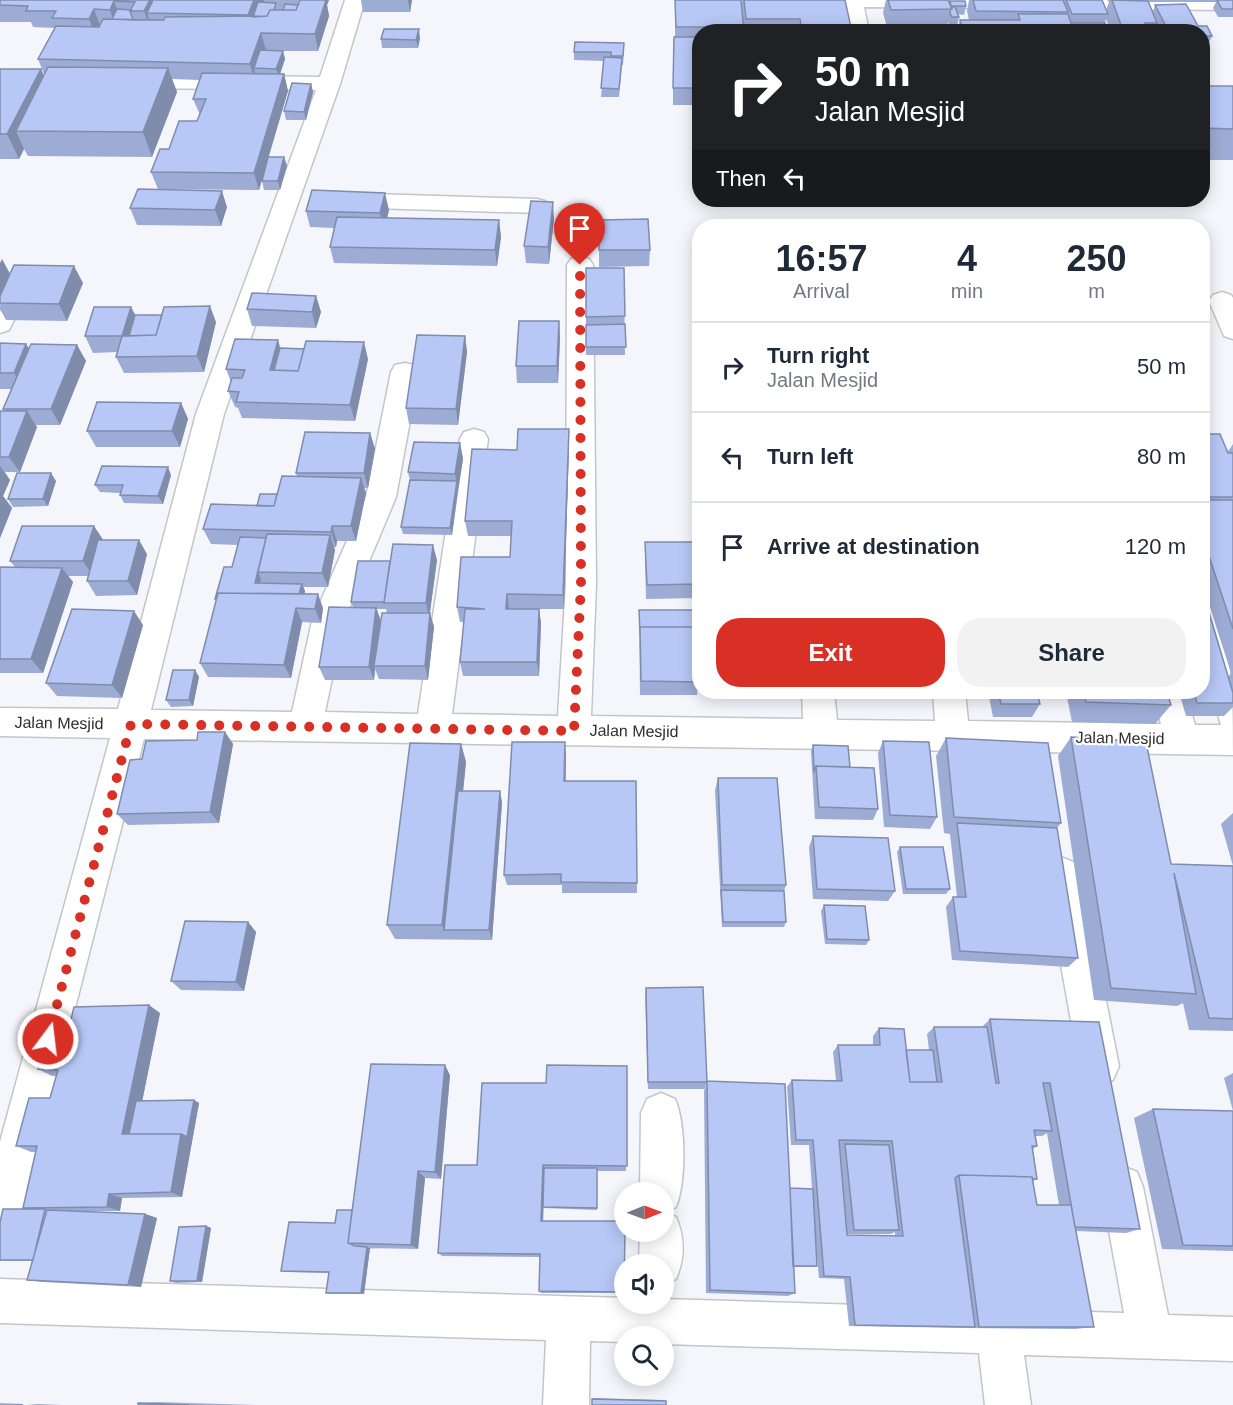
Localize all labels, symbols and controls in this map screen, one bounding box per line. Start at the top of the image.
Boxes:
icon: right [716,48,794,126]
text: 50 m [815,48,911,95]
text: Jalan Mesjid [815,97,965,127]
icon: left [778,162,811,195]
text: Then [716,166,766,191]
pin [554,203,605,265]
icon: arrive [563,212,596,245]
text: 16:57 [775,238,867,279]
text: 4 [957,238,977,279]
text: 250 [1066,238,1127,279]
text: Arrival [793,280,850,302]
text: min [951,280,983,302]
text: m [1088,280,1105,302]
text: Turn right [767,343,869,368]
icon: right [716,351,749,384]
text: 50 m [1137,354,1186,379]
text: Jalan Mesjid [767,369,878,391]
icon: left [716,441,749,474]
text: Turn left [767,444,853,469]
text: 80 m [1137,444,1186,469]
icon: arrive [716,531,749,564]
text: Arrive at destination [767,534,980,559]
text: 120 m [1125,534,1186,559]
button: Exit [716,618,945,687]
button: Share [957,618,1186,687]
street label: Jalan Mesjid [14,714,104,732]
street label: Jalan Mesjid [589,722,679,740]
street label: Jalan Mesjid [1075,729,1165,747]
position arrow [16,1007,80,1071]
north arrow [614,1182,674,1242]
map controls [614,1182,674,1386]
button: sound [614,1254,674,1314]
button: search [614,1326,674,1386]

